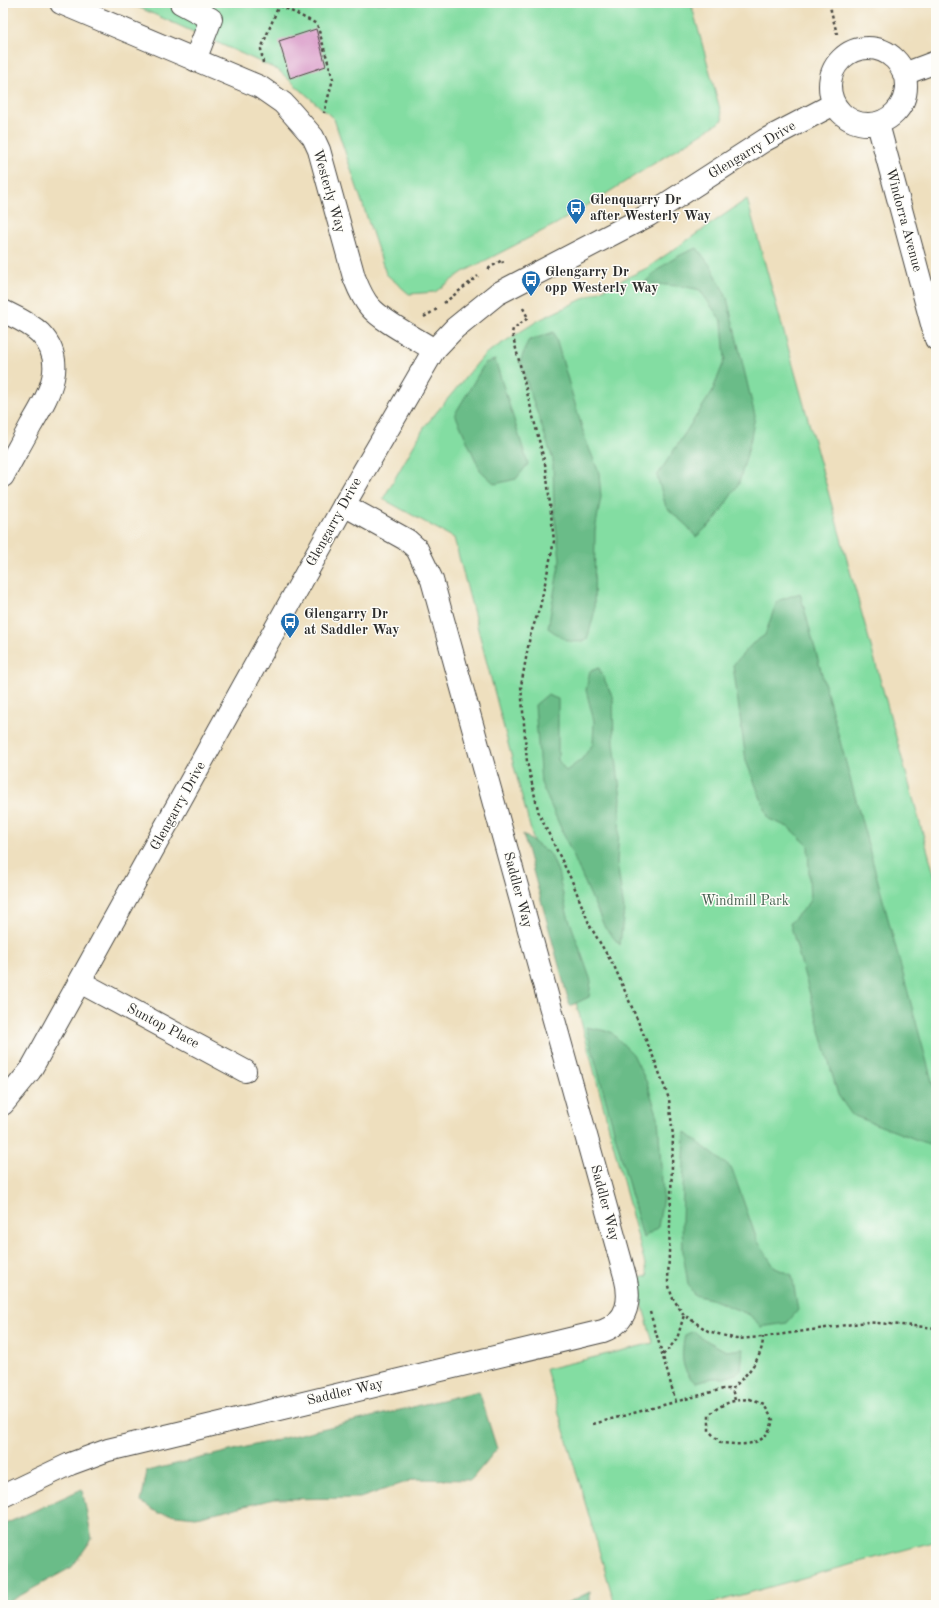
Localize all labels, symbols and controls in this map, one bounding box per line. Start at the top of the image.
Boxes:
street label: Glengarry Drive [706,119,798,181]
street label: Westerly Way [310,148,348,235]
street label: Windorra Avenue [883,167,925,273]
place label: Glenquarry Dr after Westerly Way [590,193,711,223]
bus stop icon: Glenquarry Dr after Westerly Way [565,197,587,225]
place label: Glengarry Dr opp Westerly Way [545,265,659,295]
bus stop icon: Glengarry Dr opp Westerly Way [520,269,542,297]
street label: Glengarry Drive [304,475,364,569]
place label: Glengarry Dr at Saddler Way [304,607,400,637]
bus stop icon: Glengarry Dr at Saddler Way [279,611,301,639]
street label: Glengarry Drive [148,759,208,853]
street label: Saddler Way [501,850,535,930]
park label: Windmill Park [701,894,789,908]
street label: Suntop Place [125,1001,201,1051]
street label: Saddler Way [588,1163,622,1243]
street label: Saddler Way [305,1376,385,1408]

